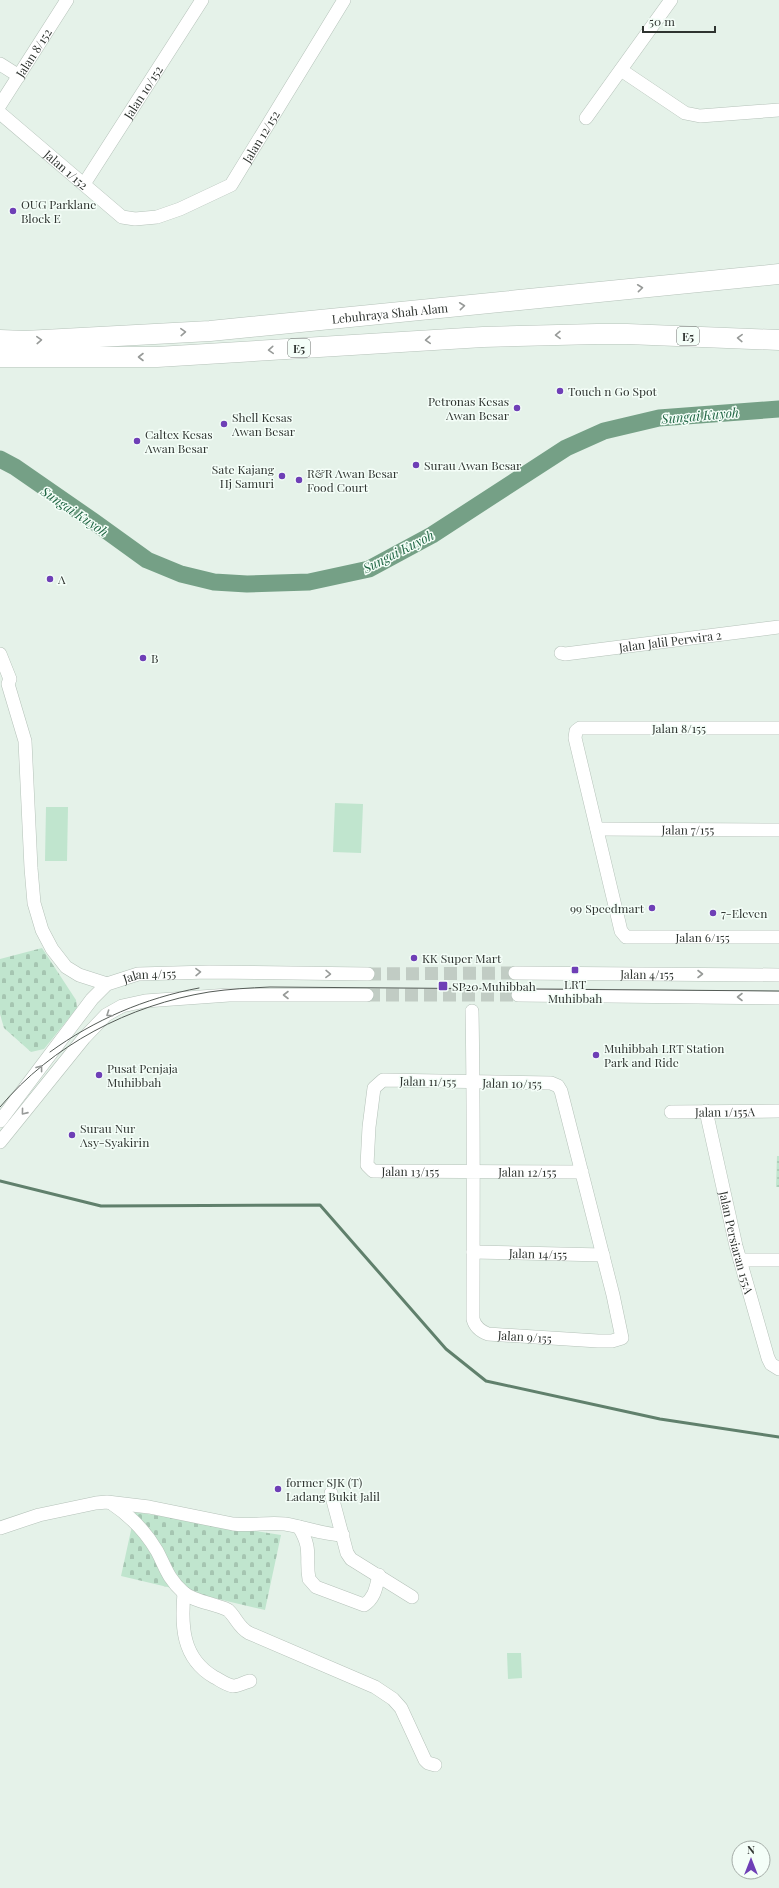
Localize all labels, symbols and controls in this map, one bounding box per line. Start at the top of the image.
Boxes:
scale bar [643,8,715,34]
text: 50 m [649,13,675,29]
street label: Jalan 8/152 [11,25,55,81]
street label: Jalan 10/152 [119,62,166,123]
street label: Jalan 12/152 [238,107,283,167]
street label: Jalan 1/152 [40,145,92,193]
place label: OUG Parklane Block E [21,196,96,226]
marker: OUG Parklane Block E [8,206,18,216]
one-way arrow [637,284,643,293]
street label: Lebuhraya Shah Alam [331,299,449,327]
one-way arrow [459,302,465,311]
road number: E5 [677,327,699,345]
one-way arrow [180,328,186,337]
one-way arrow [555,331,561,339]
one-way arrow [737,334,743,342]
one-way arrow [36,336,42,345]
one-way arrow [425,336,431,345]
road number: E5 [288,339,310,357]
one-way arrow [268,346,274,355]
one-way arrow [138,353,144,361]
place label: Touch n Go Spot [568,383,658,399]
marker: Touch n Go Spot [555,386,565,396]
place label: Petronas Kesas Awan Besar [428,393,510,423]
marker: Petronas Kesas Awan Besar [512,403,522,413]
water label: Sungai Kuyoh [660,403,739,427]
place label: Shell Kesas Awan Besar [231,409,296,439]
marker: Shell Kesas Awan Besar [219,419,229,429]
place label: Caltex Kesas Awan Besar [144,426,213,456]
marker: Caltex Kesas Awan Besar [132,436,142,446]
place label: Surau Awan Besar [424,457,522,473]
marker: Surau Awan Besar [411,460,421,470]
place label: Sate Kajang Hj Samuri [212,461,275,491]
place label: R&R Awan Besar Food Court [307,465,399,495]
marker: Sate Kajang Hj Samuri [277,471,287,481]
marker: R&R Awan Besar Food Court [294,475,304,485]
water label: Sungai Kuyoh [37,482,112,540]
water label: Sungai Kuyoh [359,526,436,577]
place label: A [57,571,66,587]
marker: A [45,574,55,584]
street label: Jalan Jalil Perwira 2 [617,626,723,655]
place label: B [151,650,158,666]
marker: B [138,653,148,663]
street label: Jalan 8/155 [651,720,706,736]
street label: Jalan 7/155 [661,821,714,838]
place label: 99 Speedmart [570,900,645,916]
marker: 99 Speedmart [647,903,657,913]
place label: 7-Eleven [721,905,767,921]
marker: 7-Eleven [708,908,718,918]
street label: Jalan 6/155 [675,929,730,945]
place label: KK Super Mart [422,950,502,966]
marker: KK Super Mart [409,953,419,963]
street label: Jalan 4/155 [120,965,176,987]
marker: LRT Muhibbah [570,965,580,975]
street label: Jalan 4/155 [619,966,674,982]
one-way arrow [195,968,201,977]
one-way arrow [325,970,331,978]
one-way arrow [697,970,703,979]
place label: LRT Muhibbah [548,976,602,1006]
place label: SP20 Muhibbah [452,978,536,994]
marker: SP20 Muhibbah [437,980,449,992]
one-way arrow [283,991,289,999]
one-way arrow [737,993,743,1001]
one-way arrow [107,1009,114,1016]
place label: Muhibbah LRT Station Park and Ride [604,1040,725,1070]
marker: Muhibbah LRT Station Park and Ride [591,1050,601,1060]
place label: Pusat Penjaja Muhibbah [107,1060,178,1090]
one-way arrow [36,1065,43,1072]
marker: Pusat Penjaja Muhibbah [94,1070,104,1080]
street label: Jalan 11/155 [398,1072,457,1089]
street label: Jalan 10/155 [481,1074,542,1092]
street label: Jalan 1/155A [694,1103,756,1120]
one-way arrow [22,1107,29,1114]
place label: Surau Nur Asy-Syakirin [79,1120,149,1150]
marker: Surau Nur Asy-Syakirin [67,1130,77,1140]
street label: Jalan 13/155 [380,1163,439,1179]
street label: Jalan 12/155 [497,1164,556,1180]
street label: Jalan Persiaran 155A [716,1188,757,1296]
street label: Jalan 14/155 [508,1245,567,1262]
street label: Jalan 9/155 [496,1327,552,1346]
place label: former SJK (T) Ladang Bukit Jalil [286,1474,381,1504]
marker: former SJK (T) Ladang Bukit Jalil [273,1484,283,1494]
north arrow [731,1840,771,1880]
text: N [747,1842,755,1857]

